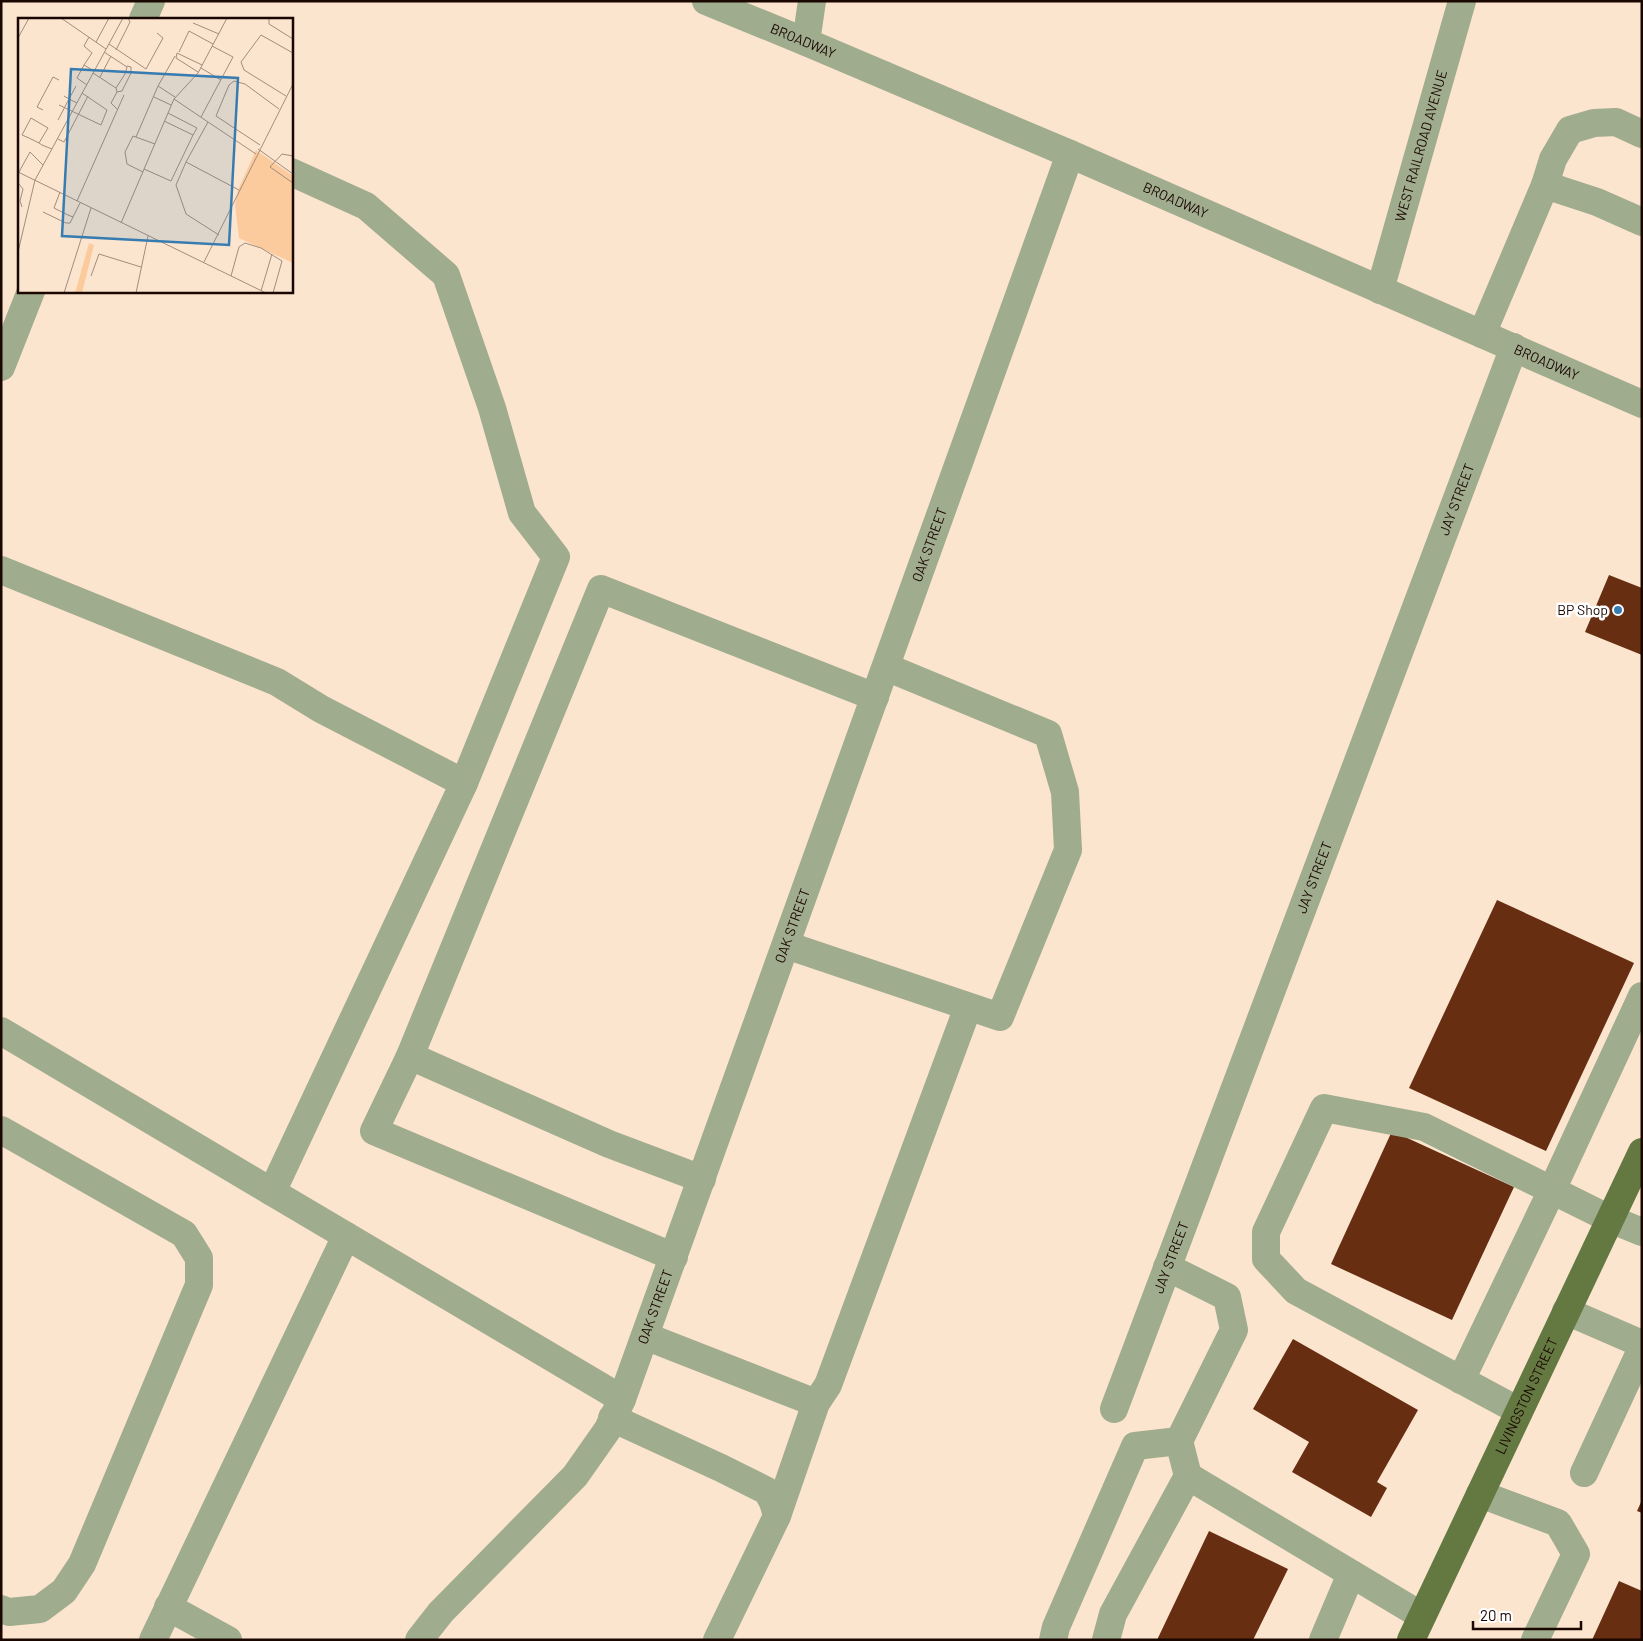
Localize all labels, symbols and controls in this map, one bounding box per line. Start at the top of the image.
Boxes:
inset map [18,18,292,292]
street label: BROADWAY [768,19,839,62]
street label: WEST RAILROAD AVENUE [1391,68,1450,223]
street label: BROADWAY [1141,178,1211,221]
street label: BROADWAY [1512,340,1582,384]
street label: JAY STREET [1435,461,1477,538]
street label: OAK STREET [908,505,950,584]
place label: BP Shop [1557,601,1608,618]
marker: BP Shop [1612,604,1624,616]
street label: JAY STREET [1292,839,1335,916]
street label: OAK STREET [771,886,813,965]
street label: JAY STREET [1149,1219,1192,1296]
street label: OAK STREET [633,1267,676,1346]
street label: LIVINGSTON STREET [1491,1335,1561,1457]
scale bar [1473,1598,1580,1630]
text: 20 m [1480,1606,1512,1624]

